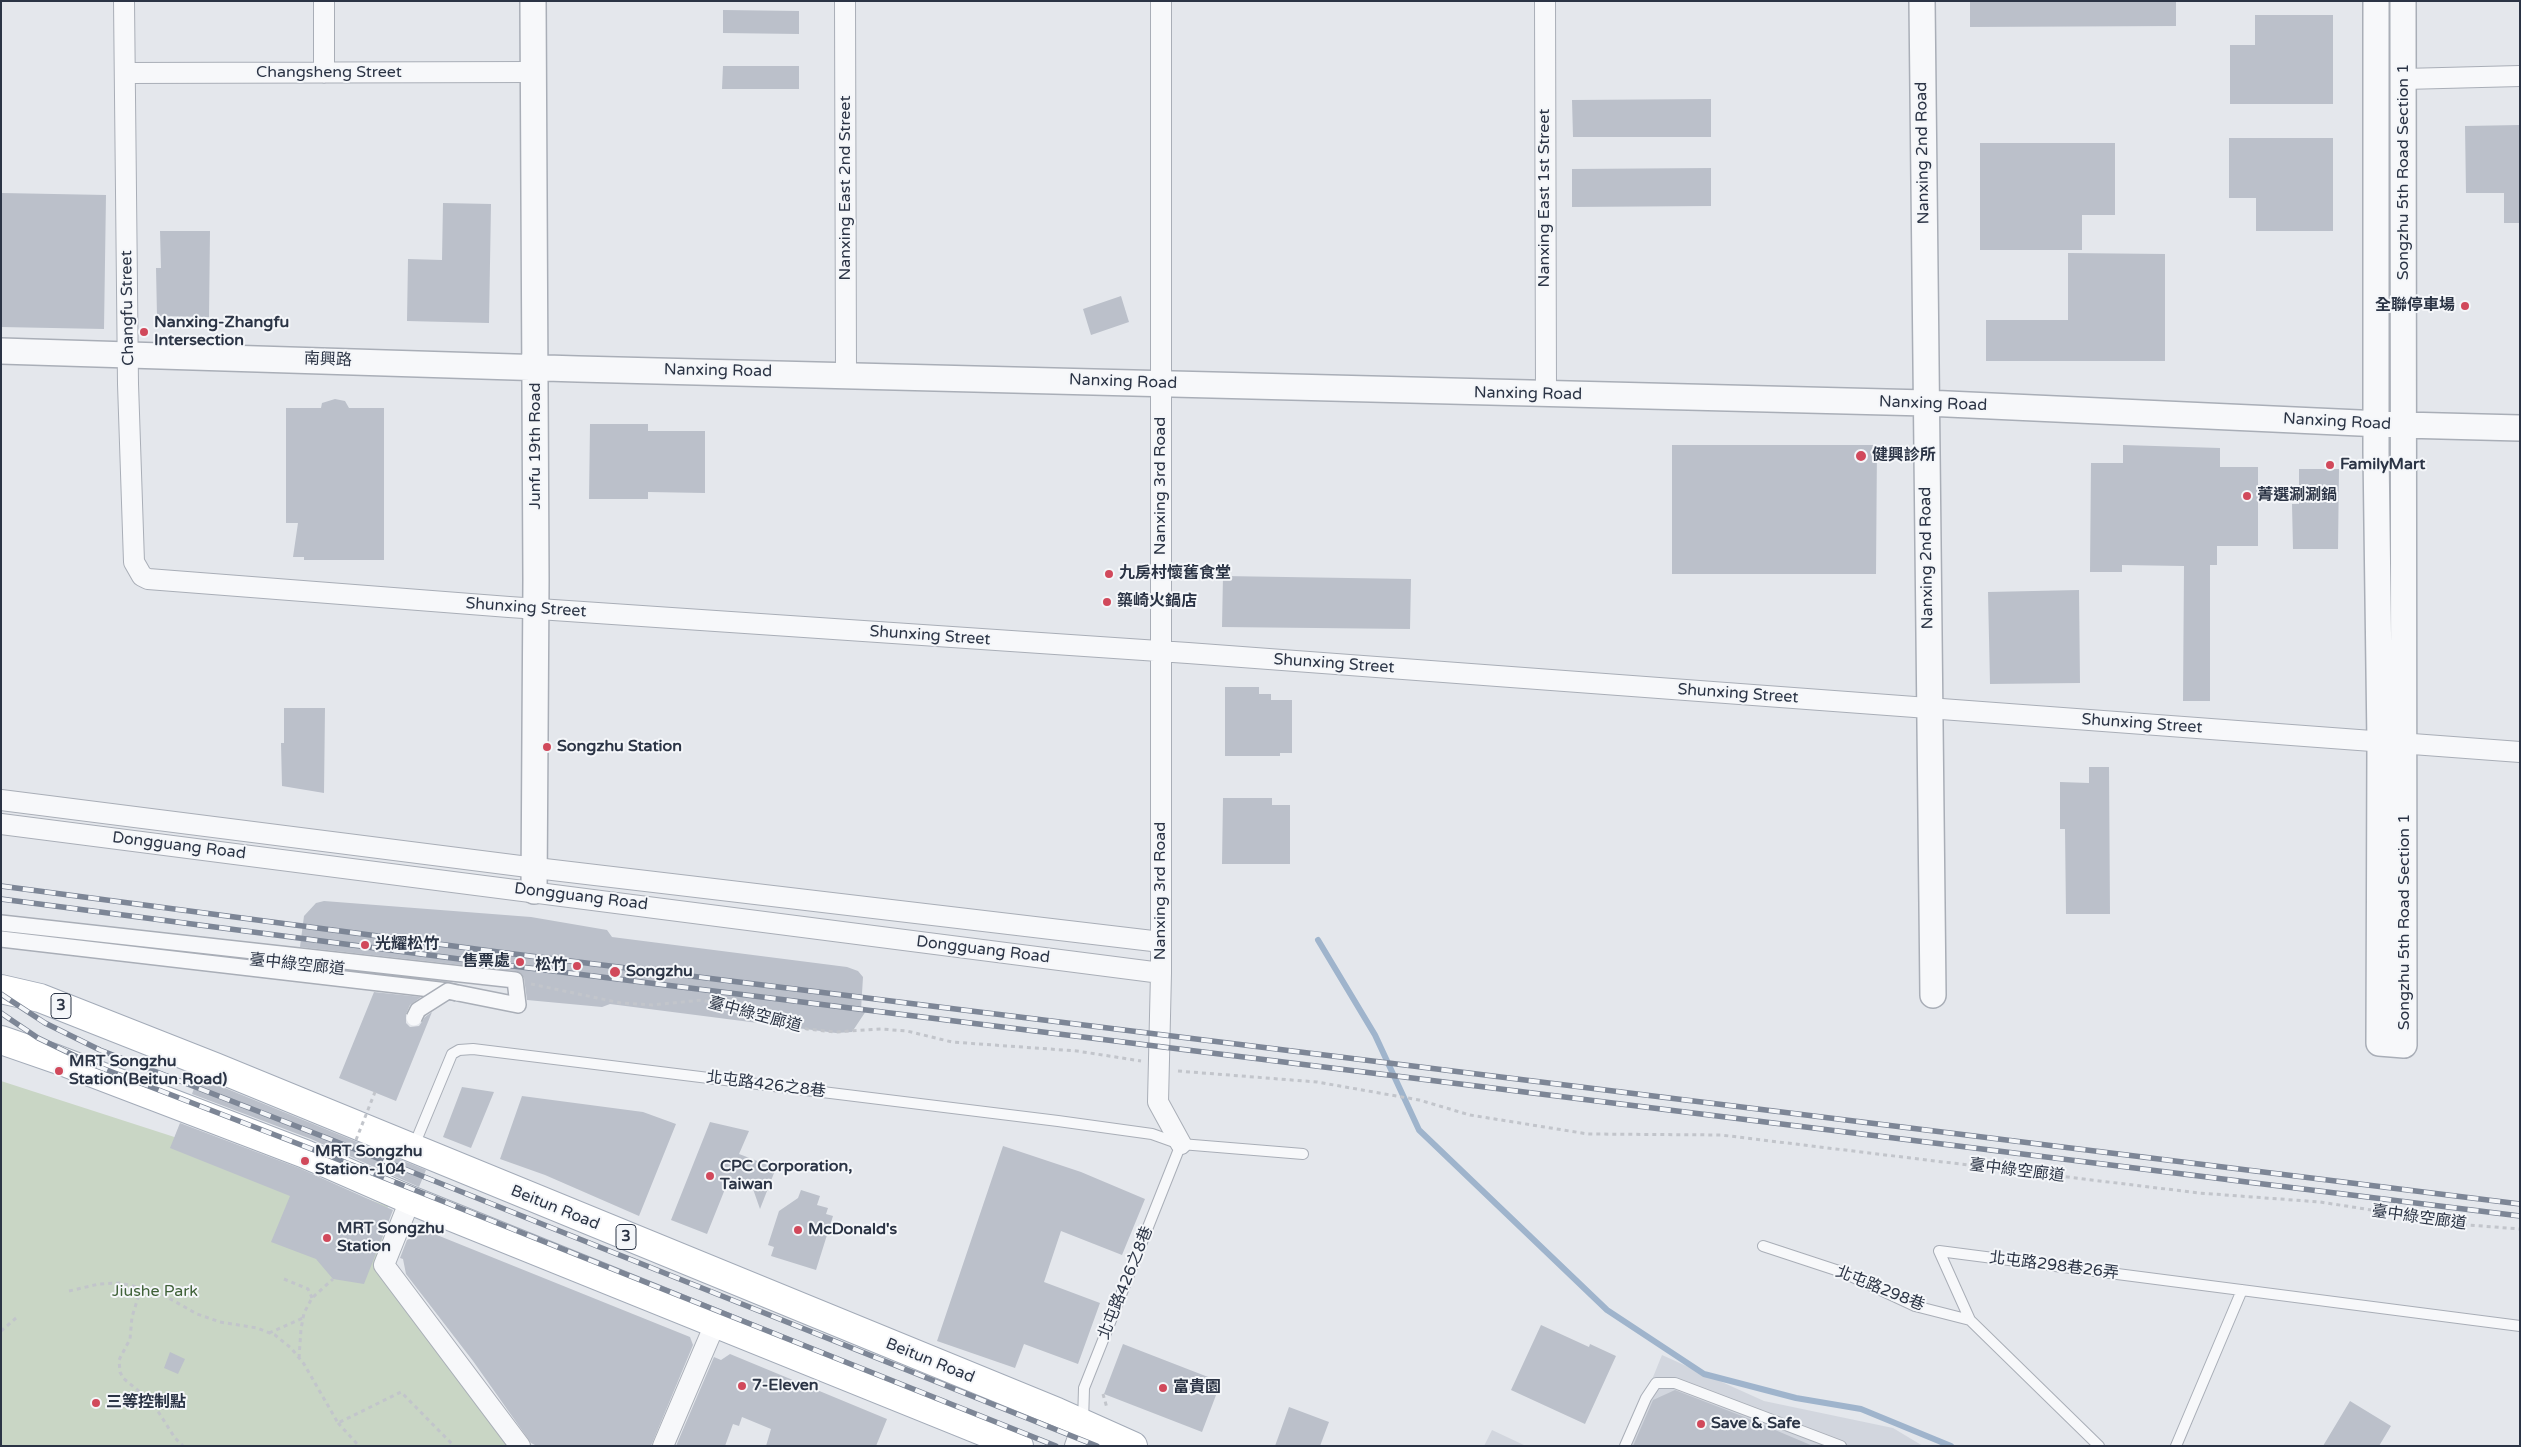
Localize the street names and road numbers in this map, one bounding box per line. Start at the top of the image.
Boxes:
street label: Changsheng Street [256,63,402,83]
street label: Songzhu 5th Road Section 1 [2394,64,2414,280]
street label: Nanxing 2nd Road [1912,82,1934,224]
street label: Nanxing East 2nd Street [836,96,856,280]
street label: Nanxing East 1st Street [1535,109,1555,287]
street label: Changfu Street [117,250,139,366]
street label: 南興路 [304,350,352,370]
street label: Nanxing Road [664,360,772,382]
street label: Nanxing Road [1068,371,1178,393]
street label: Junfu 19th Road [526,382,546,510]
street label: Nanxing Road [1474,383,1582,405]
street label: Nanxing Road [1878,393,1988,415]
street label: Nanxing Road [2282,410,2392,434]
street label: Nanxing 3rd Road [1151,417,1171,555]
street label: Nanxing 2nd Road [1916,487,1938,629]
street label: Shunxing Street [465,594,587,622]
street label: Shunxing Street [869,622,991,650]
street label: Shunxing Street [1273,650,1395,678]
street label: Shunxing Street [1677,680,1799,708]
street label: Shunxing Street [2081,710,2203,738]
street label: Songzhu 5th Road Section 1 [2395,814,2415,1030]
street label: Nanxing 3rd Road [1151,822,1171,960]
street label: Dongguang Road [111,828,247,864]
street label: Dongguang Road [513,879,649,915]
street label: Dongguang Road [915,932,1051,968]
street label: 臺中綠空廊道 [248,950,346,980]
street label: 臺中綠空廊道 [706,993,804,1037]
road number: 3 [51,994,71,1018]
street label: 北屯路426之8巷 [705,1068,827,1102]
street label: 臺中綠空廊道 [1968,1156,2066,1186]
street label: Beitun Road [508,1181,602,1235]
street label: 臺中綠空廊道 [2370,1202,2468,1234]
road number: 3 [616,1224,636,1250]
street label: 北屯路426之8巷 [1095,1224,1157,1342]
street label: 北屯路298巷26弄 [1988,1249,2120,1283]
street label: 北屯路298巷 [1833,1262,1927,1316]
street label: Beitun Road [883,1334,977,1388]

